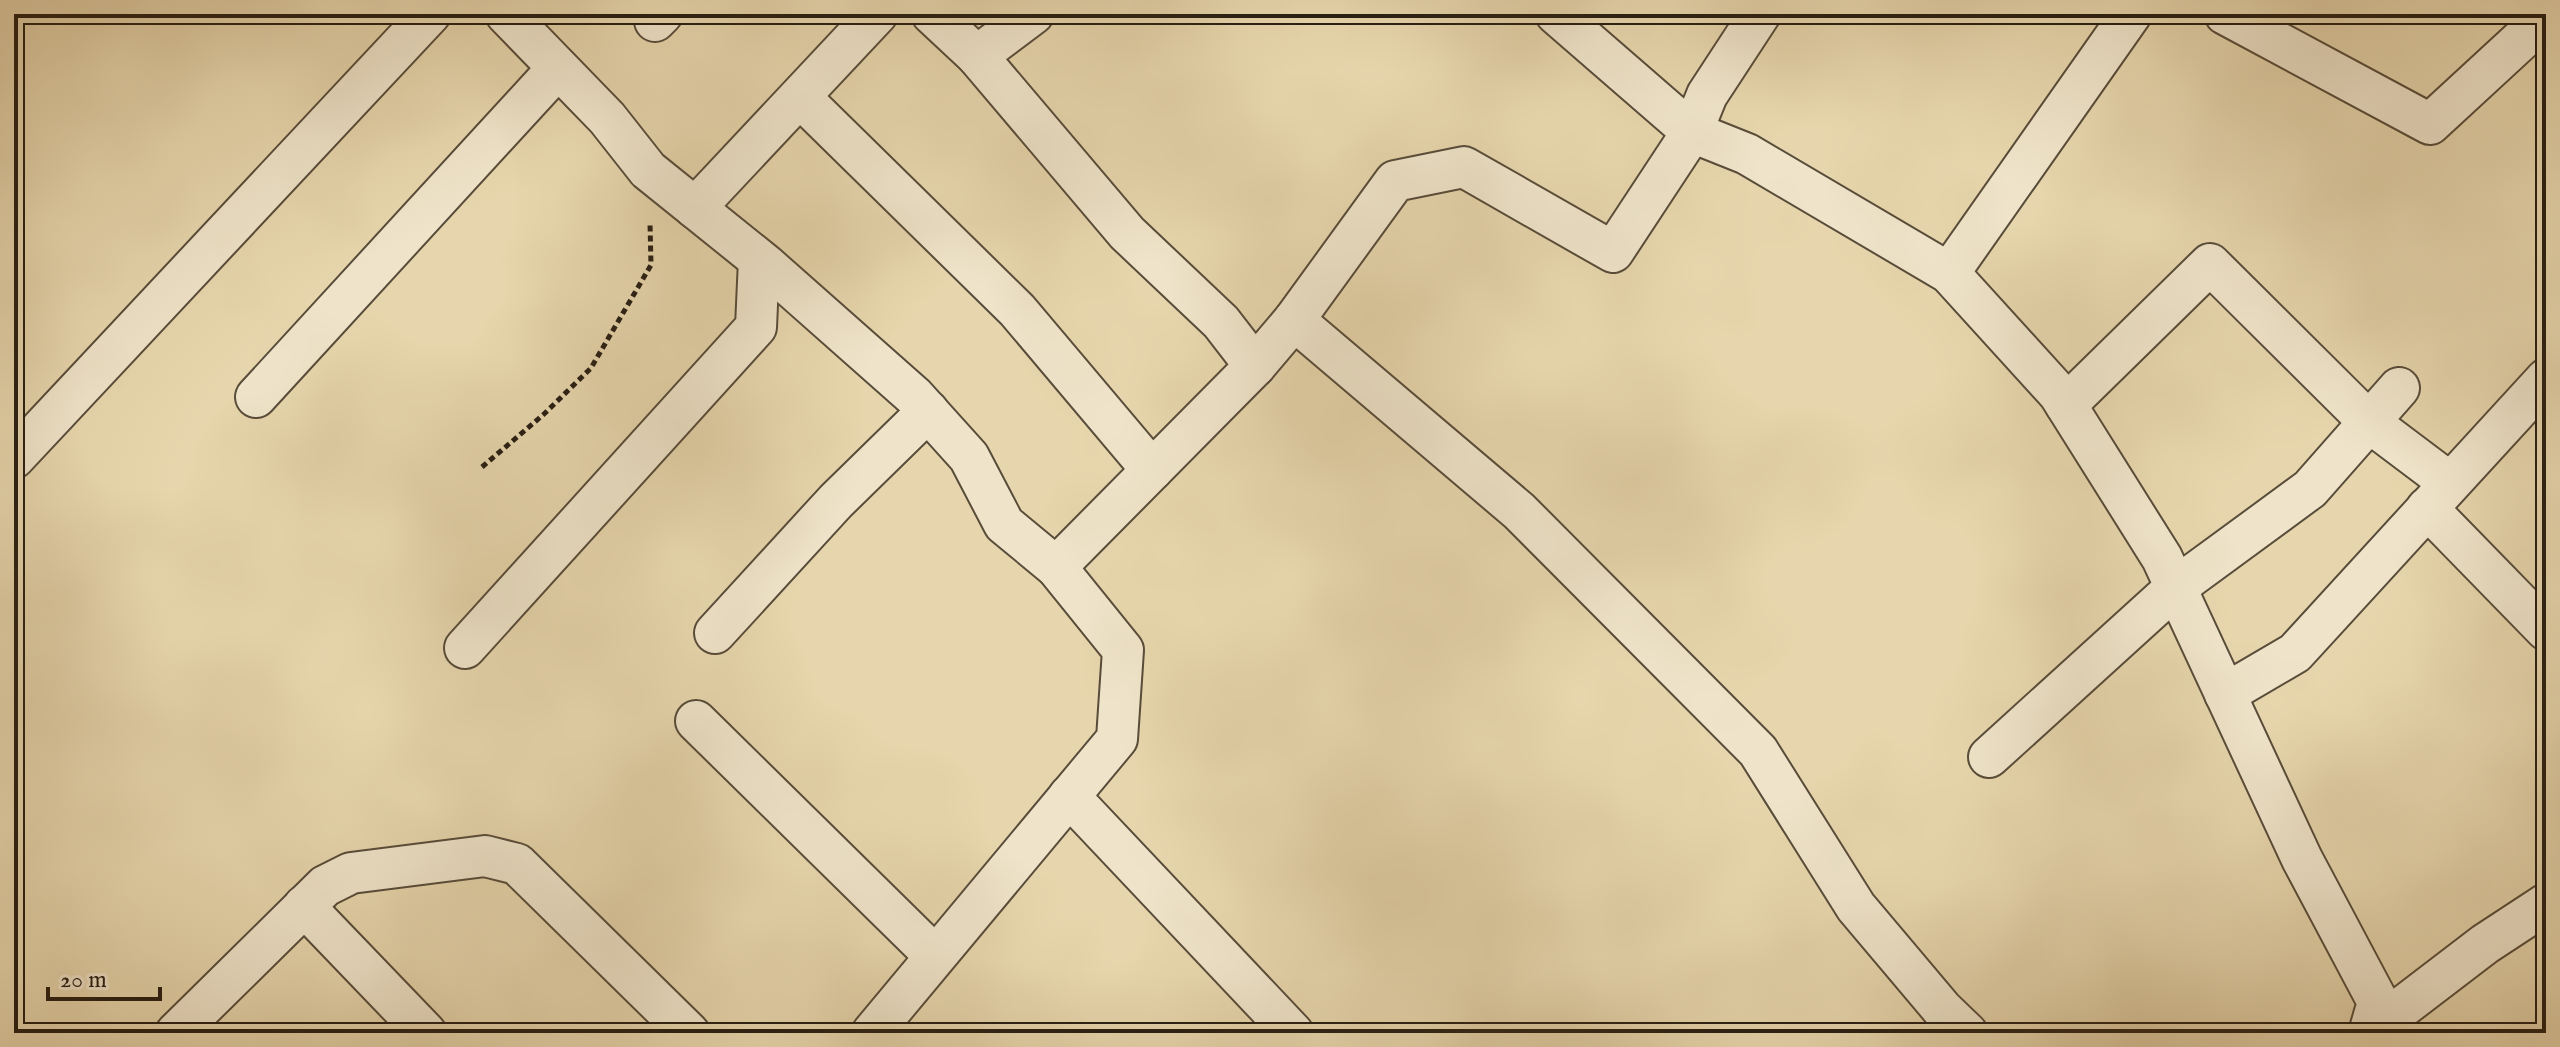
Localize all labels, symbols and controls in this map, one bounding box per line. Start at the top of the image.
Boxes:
scale bar [48,951,160,1001]
text: 20 m [60,965,107,996]

